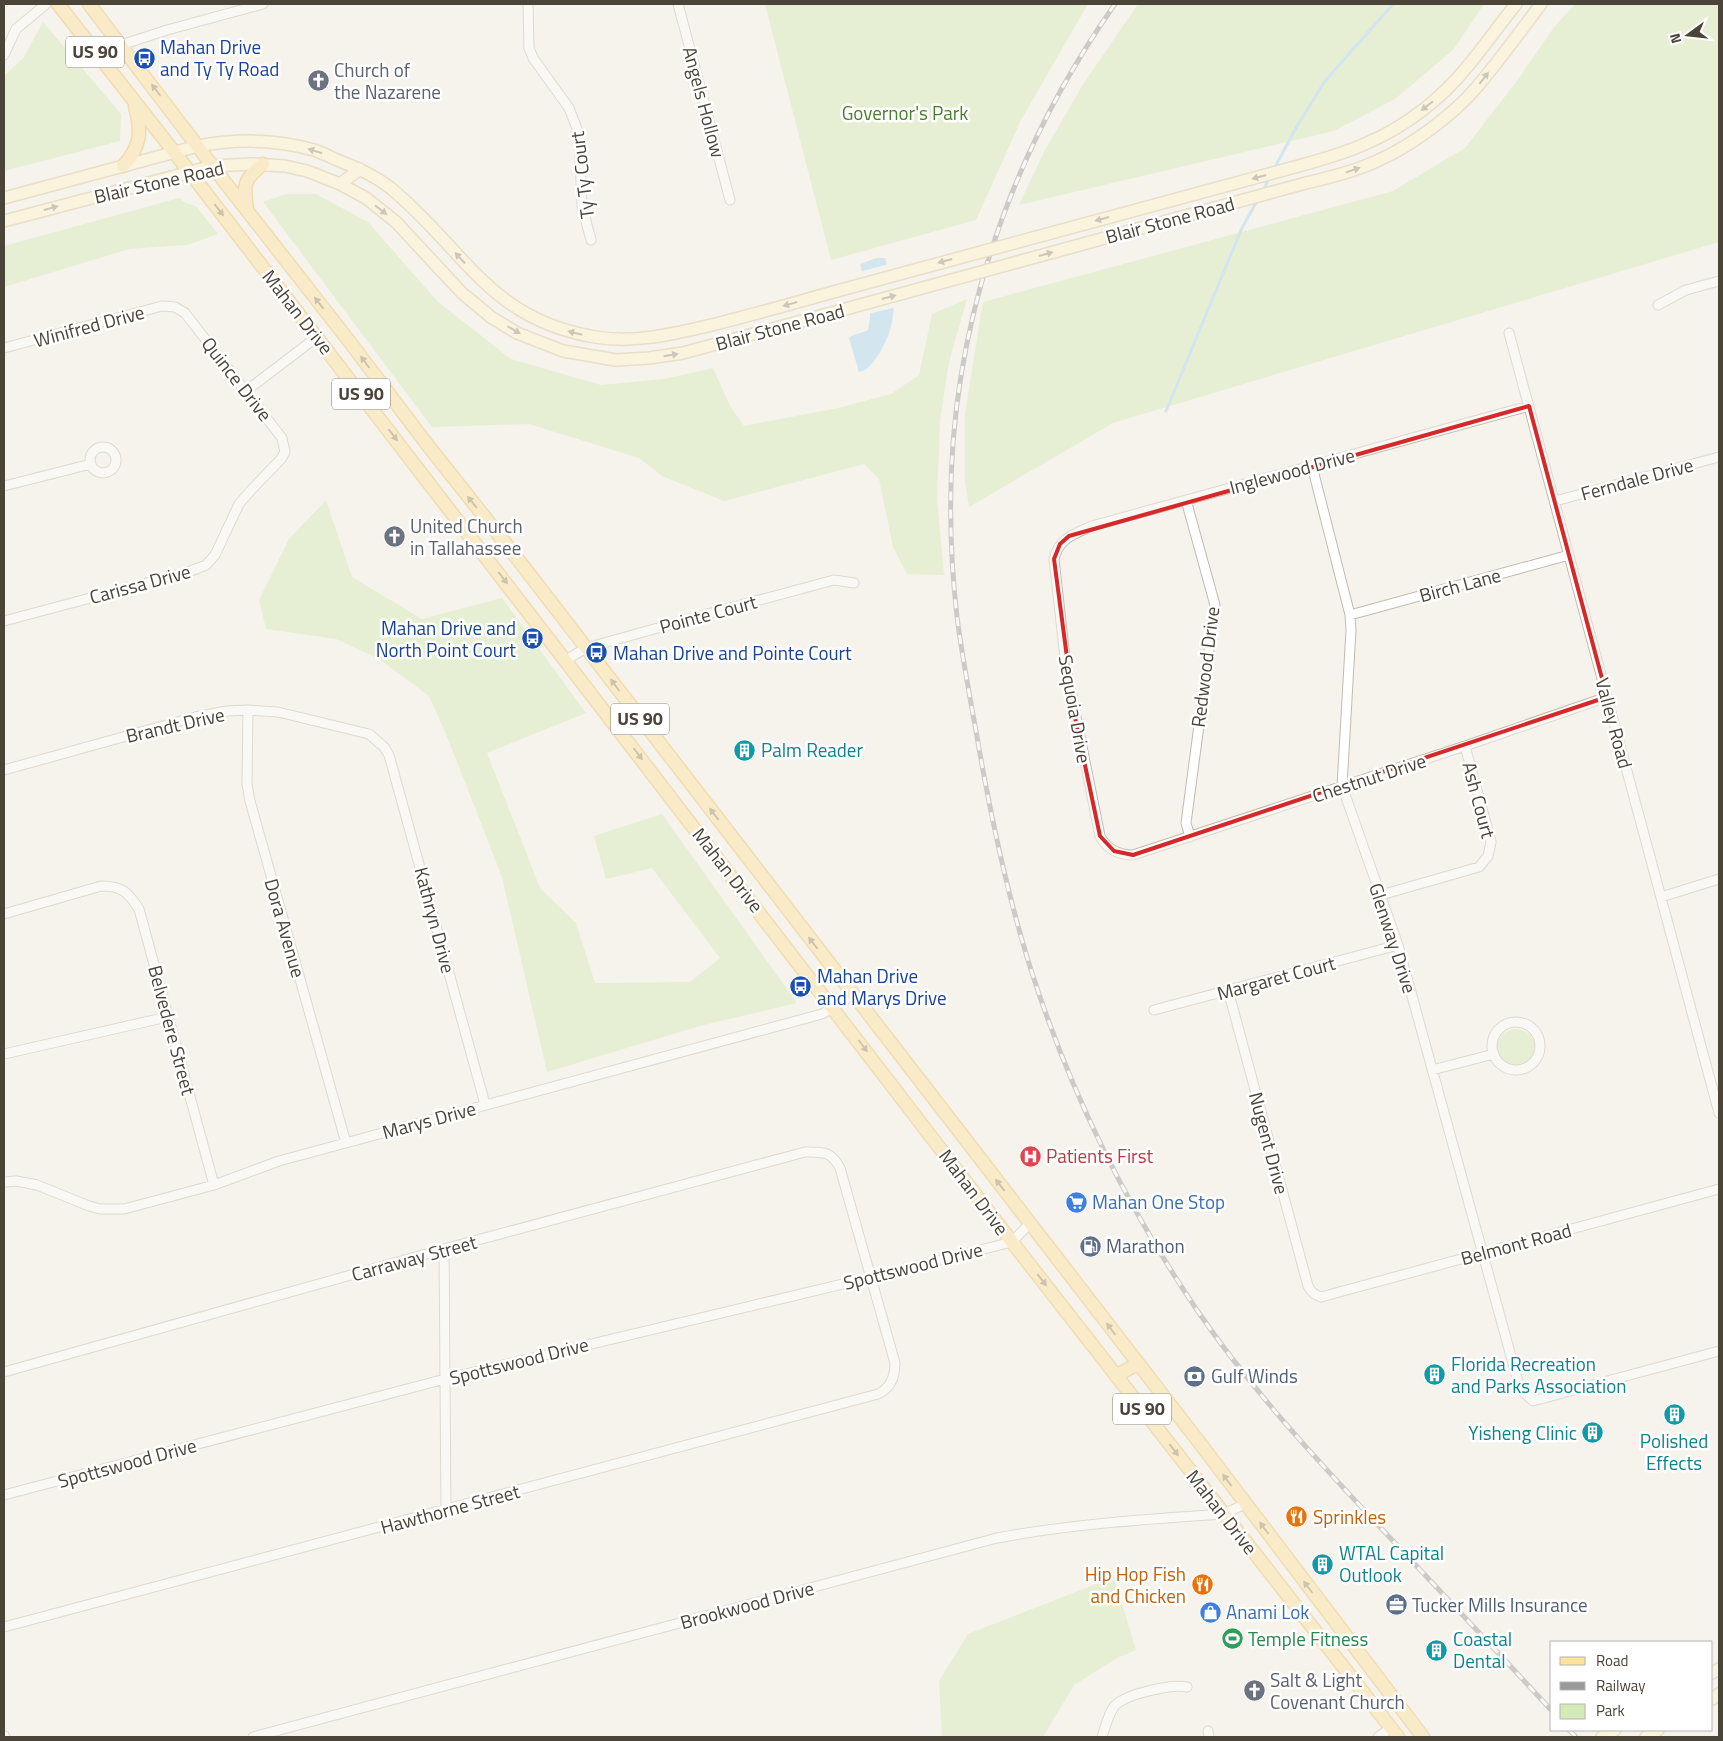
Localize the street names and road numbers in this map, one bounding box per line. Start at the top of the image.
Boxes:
road number: US 90 [66,36,124,68]
street label: Angels Hollow [676,43,733,161]
street label: Ty Ty Court [562,129,601,220]
street label: Blair Stone Road [91,152,227,211]
street label: Blair Stone Road [1102,188,1238,251]
street label: Mahan Drive [256,263,341,360]
street label: Blair Stone Road [712,295,848,358]
street label: Winifred Drive [30,297,147,354]
street label: Quince Drive [195,330,280,427]
road number: US 90 [332,378,390,409]
street label: Inglewood Drive [1226,440,1358,501]
street label: Ferndale Drive [1577,450,1696,507]
street label: Carissa Drive [86,556,194,611]
street label: Birch Lane [1416,560,1504,609]
street label: Pointe Court [656,587,760,640]
street label: Redwood Drive [1183,605,1226,729]
street label: Sequoia Drive [1052,653,1099,765]
street label: Valley Road [1588,674,1640,771]
street label: Brandt Drive [123,699,227,750]
road number: US 90 [611,704,669,734]
street label: Chestnut Drive [1308,745,1430,810]
street label: Ash Court [1455,758,1504,842]
street label: Mahan Drive [686,821,771,918]
street label: Kathryn Drive [407,864,464,976]
street label: Dora Avenue [257,875,313,981]
street label: Glenway Drive [1362,879,1425,997]
street label: Margaret Court [1213,948,1339,1007]
street label: Belvedere Street [141,962,204,1098]
street label: Nugent Drive [1242,1088,1297,1197]
street label: Marys Drive [379,1093,479,1146]
street label: Mahan Drive [932,1143,1016,1241]
street label: Belmont Road [1457,1215,1575,1272]
street label: Carraway Street [348,1227,480,1288]
street label: Spottswood Drive [840,1234,986,1297]
street label: Spottswood Drive [446,1329,592,1392]
road number: US 90 [1113,1394,1171,1425]
street label: Spottswood Drive [54,1430,199,1495]
street label: Mahan Drive [1180,1463,1265,1560]
street label: Hawthorne Street [377,1476,523,1541]
street label: Brookwood Drive [677,1573,817,1636]

